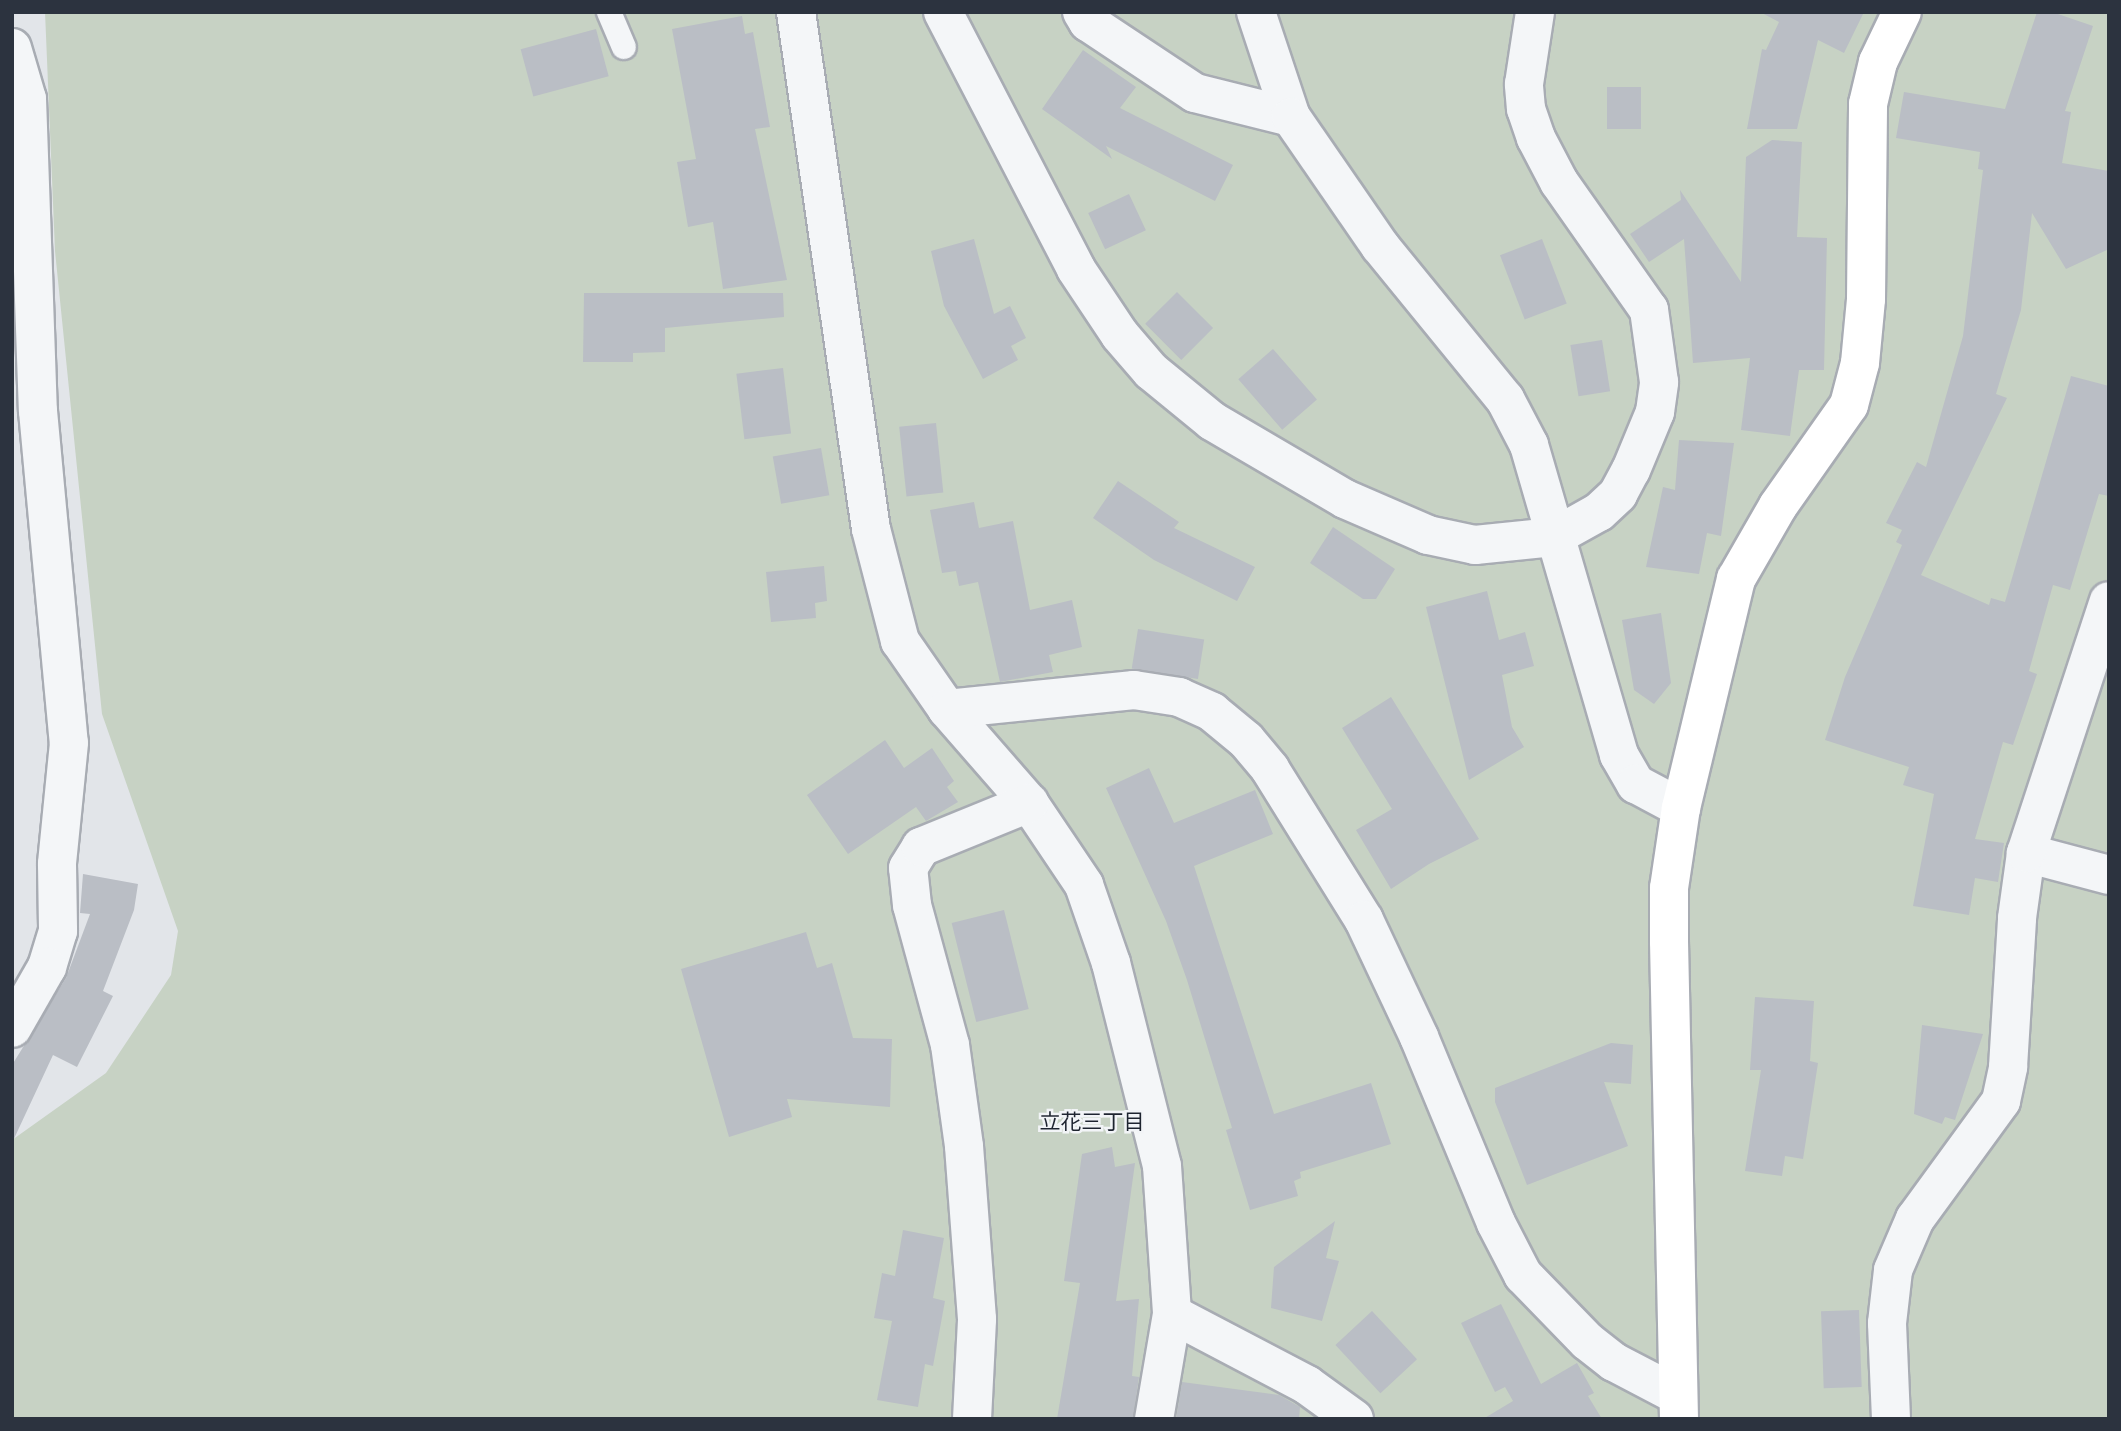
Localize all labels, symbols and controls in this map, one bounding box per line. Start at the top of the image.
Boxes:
district label: 立花三丁目 [1040,1109,1144,1135]

